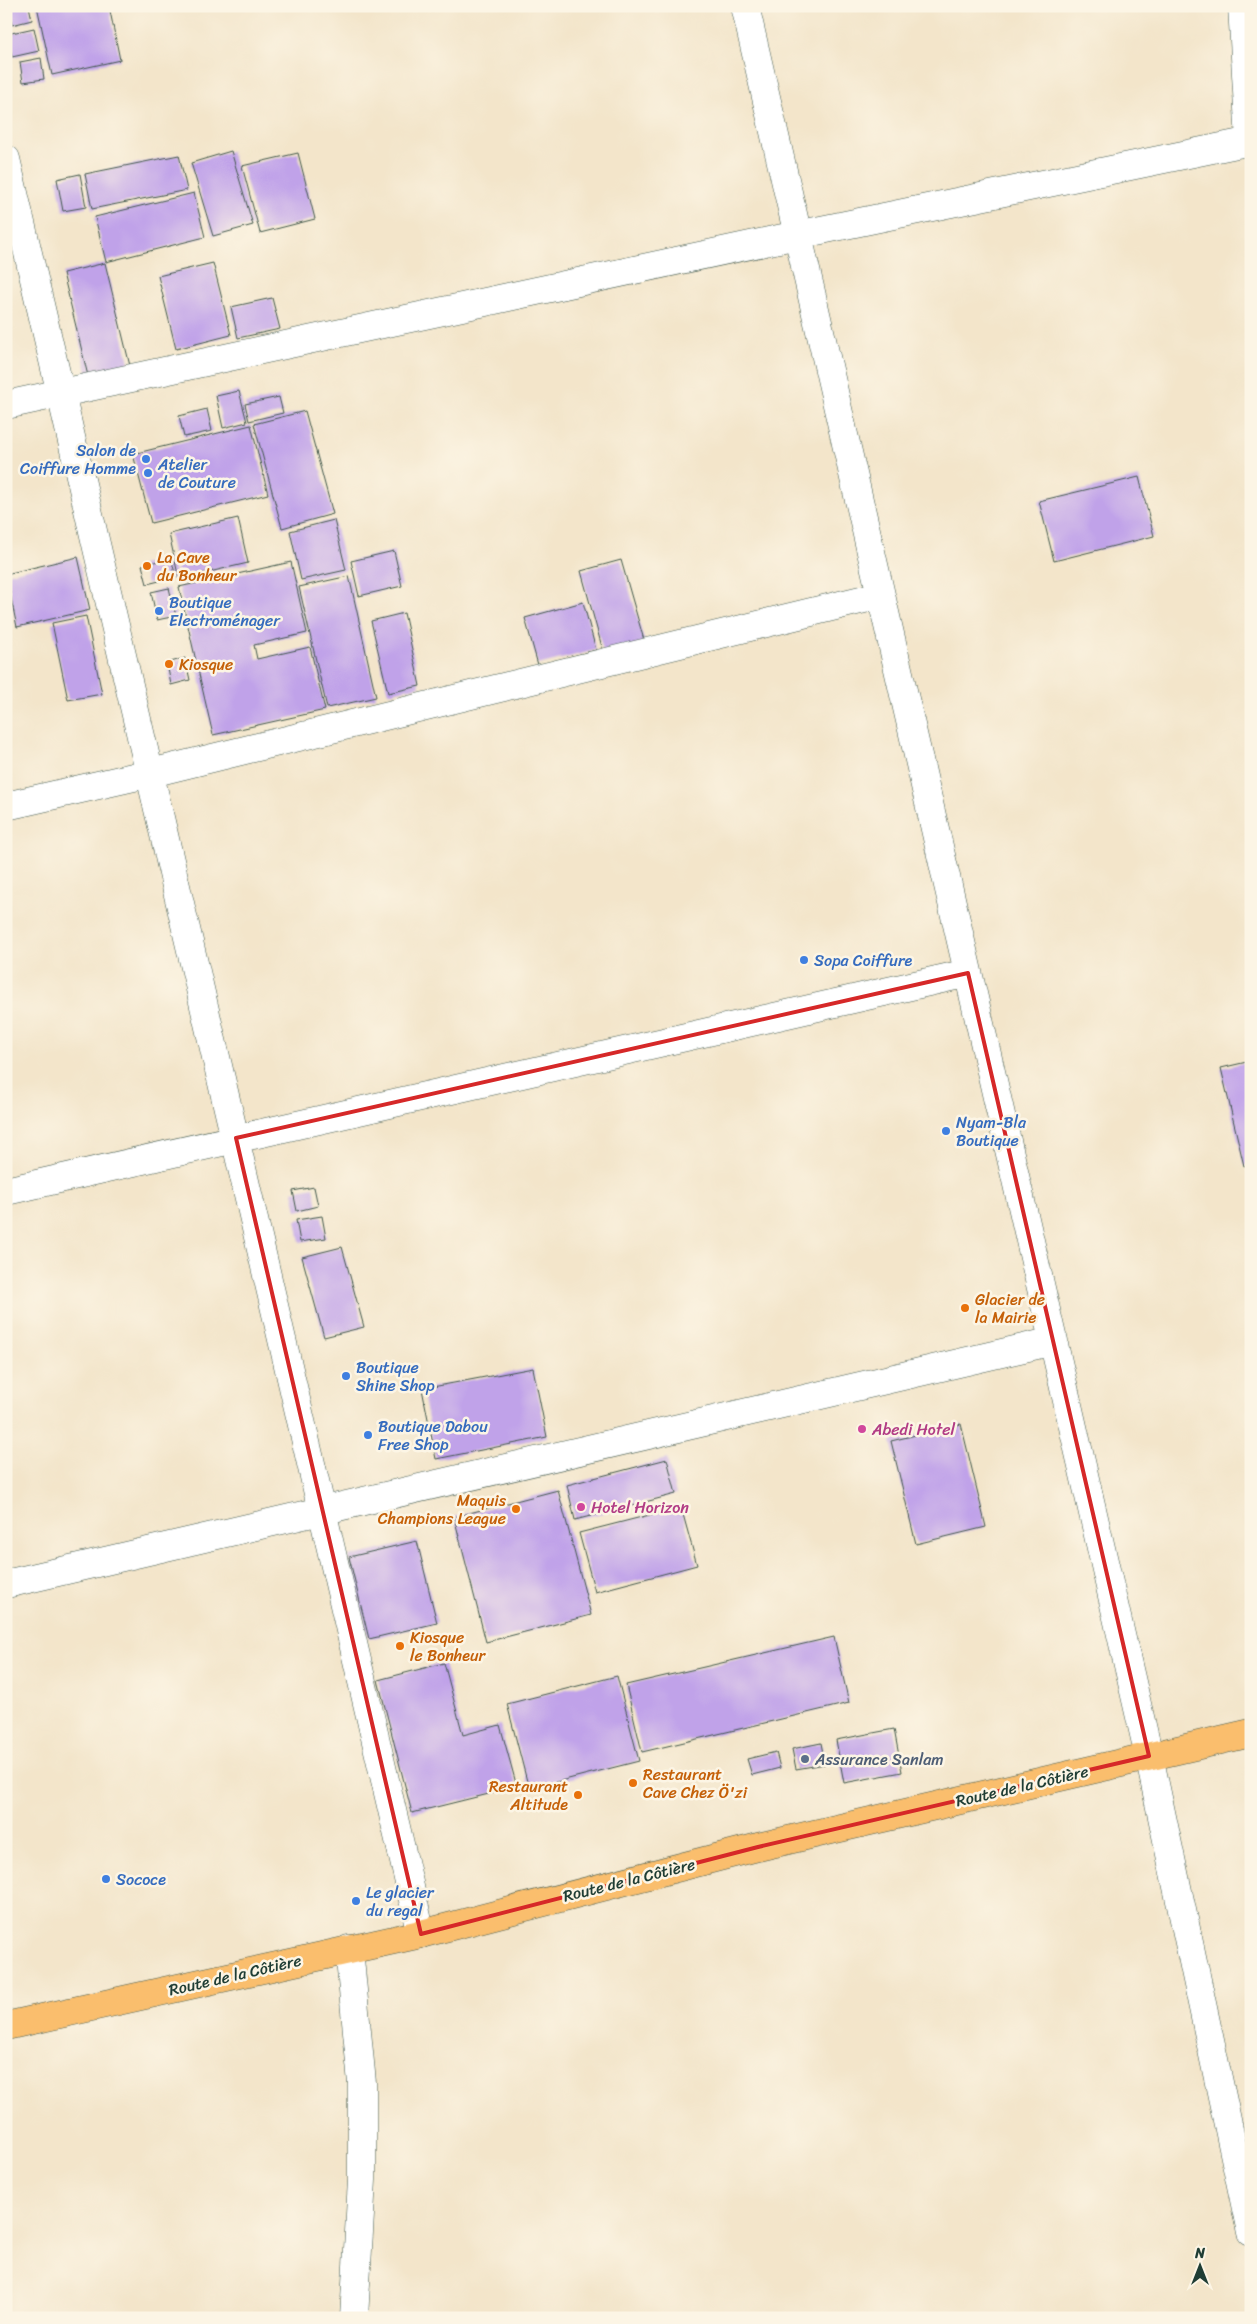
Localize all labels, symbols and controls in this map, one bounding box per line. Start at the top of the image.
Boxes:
place label: Salon de Coiffure Homme [20,436,136,483]
place label: Atelier de Couture [157,450,236,497]
marker: Salon de Coiffure Homme [140,453,152,465]
marker: Atelier de Couture [142,467,154,479]
place label: La Cave du Bonheur [157,543,238,590]
marker: La Cave du Bonheur [141,560,153,572]
place label: Boutique Electroménager [169,588,281,635]
marker: Boutique Electroménager [153,605,165,617]
place label: Kiosque [179,650,233,679]
marker: Kiosque [163,658,175,670]
place label: Sopa Coiffure [814,946,912,975]
marker: Sopa Coiffure [798,954,810,966]
place label: Nyam-Bla Boutique [956,1108,1027,1155]
marker: Nyam-Bla Boutique [940,1125,952,1137]
place label: Glacier de la Mairie [975,1285,1045,1332]
marker: Glacier de la Mairie [959,1302,971,1314]
place label: Boutique Shine Shop [356,1353,435,1400]
marker: Boutique Shine Shop [340,1370,352,1382]
place label: Boutique Dabou Free Shop [378,1412,488,1459]
place label: Abedi Hotel [871,1415,955,1444]
marker: Abedi Hotel [856,1423,868,1435]
marker: Boutique Dabou Free Shop [362,1429,374,1441]
place label: Maquis Champions League [378,1486,507,1533]
place label: Hotel Horizon [591,1493,689,1522]
marker: Hotel Horizon [575,1501,587,1513]
marker: Maquis Champions League [510,1503,522,1515]
place label: Kiosque le Bonheur [410,1623,486,1670]
marker: Kiosque le Bonheur [394,1640,406,1652]
place label: Assurance Sanlam [814,1745,944,1774]
marker: Assurance Sanlam [799,1753,811,1765]
street label: Route de la Côtière [953,1757,1091,1815]
place label: Restaurant Cave Chez Ö'zi [643,1760,748,1807]
place label: Restaurant Altitude [489,1772,568,1819]
marker: Restaurant Cave Chez Ö'zi [627,1777,639,1789]
marker: Restaurant Altitude [572,1789,584,1801]
street label: Route de la Côtière [560,1850,698,1910]
place label: Sococe [116,1865,166,1894]
marker: Sococe [100,1873,112,1885]
place label: Le glacier du regal [366,1878,435,1925]
marker: Le glacier du regal [350,1895,362,1907]
street label: Route de la Côtière [166,1946,304,2004]
text: N [1194,2241,1205,2266]
north arrow [1174,2242,1224,2292]

